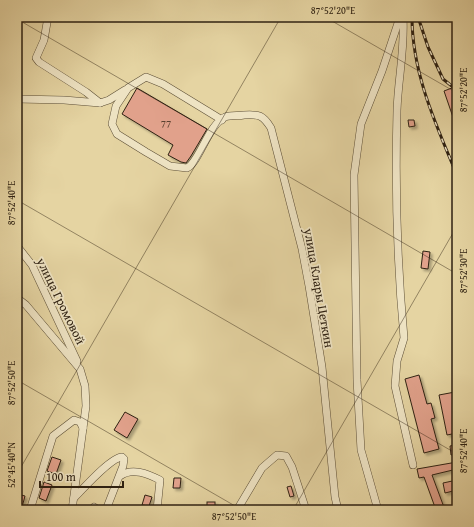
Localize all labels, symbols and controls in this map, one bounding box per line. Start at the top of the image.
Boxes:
text: 87°52'20"E [311,3,355,18]
text: 87°52'20"E [456,68,471,112]
house number: 77 [161,115,171,131]
text: 87°52'40"E [4,181,19,225]
street label: улица Клары Цеткин [299,226,339,350]
text: 87°52'30"E [456,249,471,293]
street label: улица Громовой [31,253,90,348]
text: 87°52'50"E [4,361,19,405]
text: 87°52'40"E [456,429,471,473]
text: 52°45'40"N [4,442,19,488]
scale bar [40,463,123,489]
text: 100 m [46,468,76,485]
text: 87°52'50"E [212,509,256,524]

